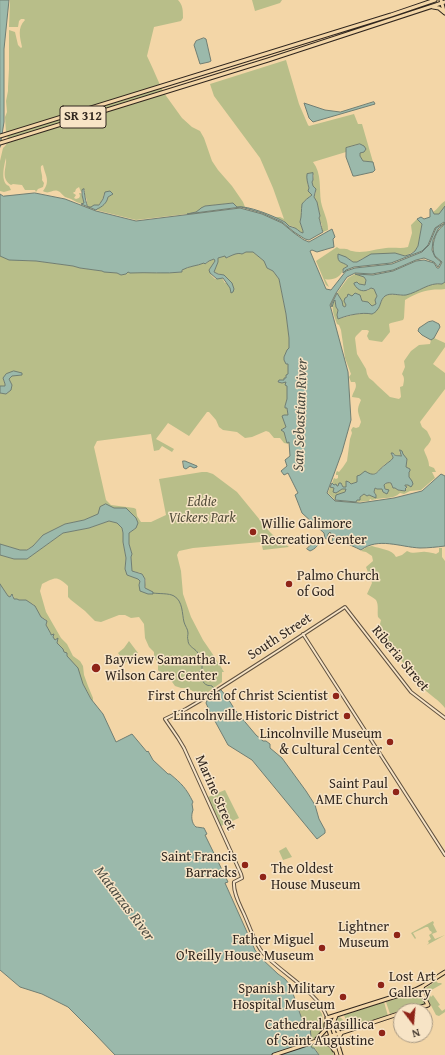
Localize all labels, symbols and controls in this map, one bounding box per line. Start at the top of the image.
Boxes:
road number: SR 312 [60,106,106,128]
water label: San Sebastian River [290,358,312,472]
park label: Eddie Vickers Park [168,494,236,526]
place label: Willie Galimore Recreation Center [261,516,367,548]
marker: Willie Galimore Recreation Center [248,527,258,537]
place label: Palmo Church of God [297,568,379,600]
marker: Palmo Church of God [284,579,294,589]
street label: South Street [245,610,315,664]
street label: Riberia Street [368,623,432,695]
place label: Bayview Samantha R. Wilson Care Center [105,652,230,684]
marker: Bayview Samantha R. Wilson Care Center [90,662,102,674]
place label: First Church of Christ Scientist [148,688,328,704]
marker: First Church of Christ Scientist [331,691,341,701]
place label: Lincolnville Historic District [173,708,339,724]
marker: Lincolnville Historic District [342,711,352,721]
place label: Lincolnville Museum & Cultural Center [260,726,382,758]
marker: Lincolnville Museum & Cultural Center [385,737,395,747]
street label: Marine Street [191,753,239,833]
place label: Saint Paul AME Church [315,776,388,808]
marker: Saint Paul AME Church [391,787,401,797]
place label: Saint Francis Barracks [161,849,237,882]
marker: Saint Francis Barracks [240,860,250,870]
place label: The Oldest House Museum [271,861,360,894]
water label: Matanzas River [90,863,158,945]
marker: The Oldest House Museum [258,872,268,882]
place label: Lightner Museum [338,919,389,952]
marker: Lightner Museum [392,930,402,940]
place label: Father Miguel O'Reilly House Museum [176,932,314,964]
marker: Father Miguel O'Reilly House Museum [317,943,327,953]
place label: Lost Art Gallery [389,969,436,1002]
marker: Lost Art Gallery [376,980,386,990]
place label: Spanish Military Hospital Museum [233,981,335,1014]
marker: Spanish Military Hospital Museum [338,992,348,1002]
north arrow [393,1003,433,1043]
place label: Cathedral Basillica of Saint Augustine [265,1017,374,1050]
text: N [410,1025,422,1042]
marker: Cathedral Basillica of Saint Augustine [377,1028,387,1038]

